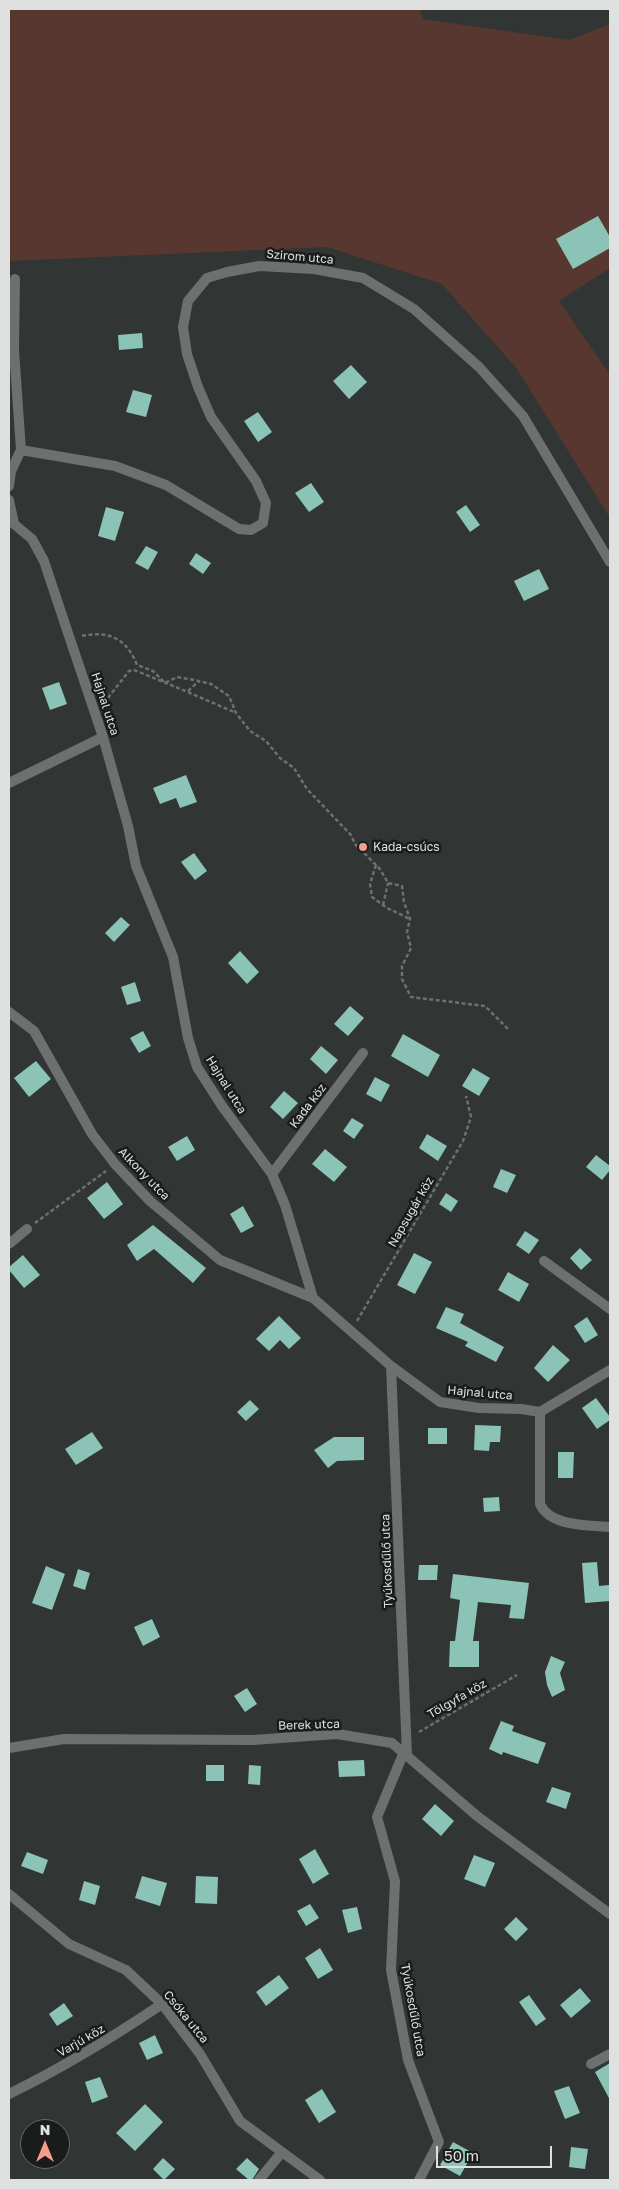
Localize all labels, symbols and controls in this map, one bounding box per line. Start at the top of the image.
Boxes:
street label: Szirom utca [266,247,334,267]
street label: Hajnal utca [88,671,122,737]
place label: Kada-csúcs [373,840,440,854]
marker: Kada-csúcs [357,841,369,853]
street label: Hajnal utca [203,1053,249,1117]
street label: Kada köz [287,1081,329,1131]
street label: Alkony utca [115,1145,173,1203]
street label: Napsugár köz [385,1174,437,1250]
street label: Hajnal utca [447,1383,513,1403]
street label: Tyúkosdűlő utca [378,1514,396,1608]
street label: Tölgyfa köz [425,1676,489,1722]
street label: Berek utca [278,1717,340,1733]
street label: Tyúkosdűlő utca [398,1962,428,2058]
street label: Csóka utca [160,1988,212,2046]
street label: Varjú köz [55,2022,107,2060]
north arrow [20,2119,70,2169]
text: N [40,2121,50,2138]
scale bar [439,2136,555,2168]
text: 50 m [444,2146,479,2164]

